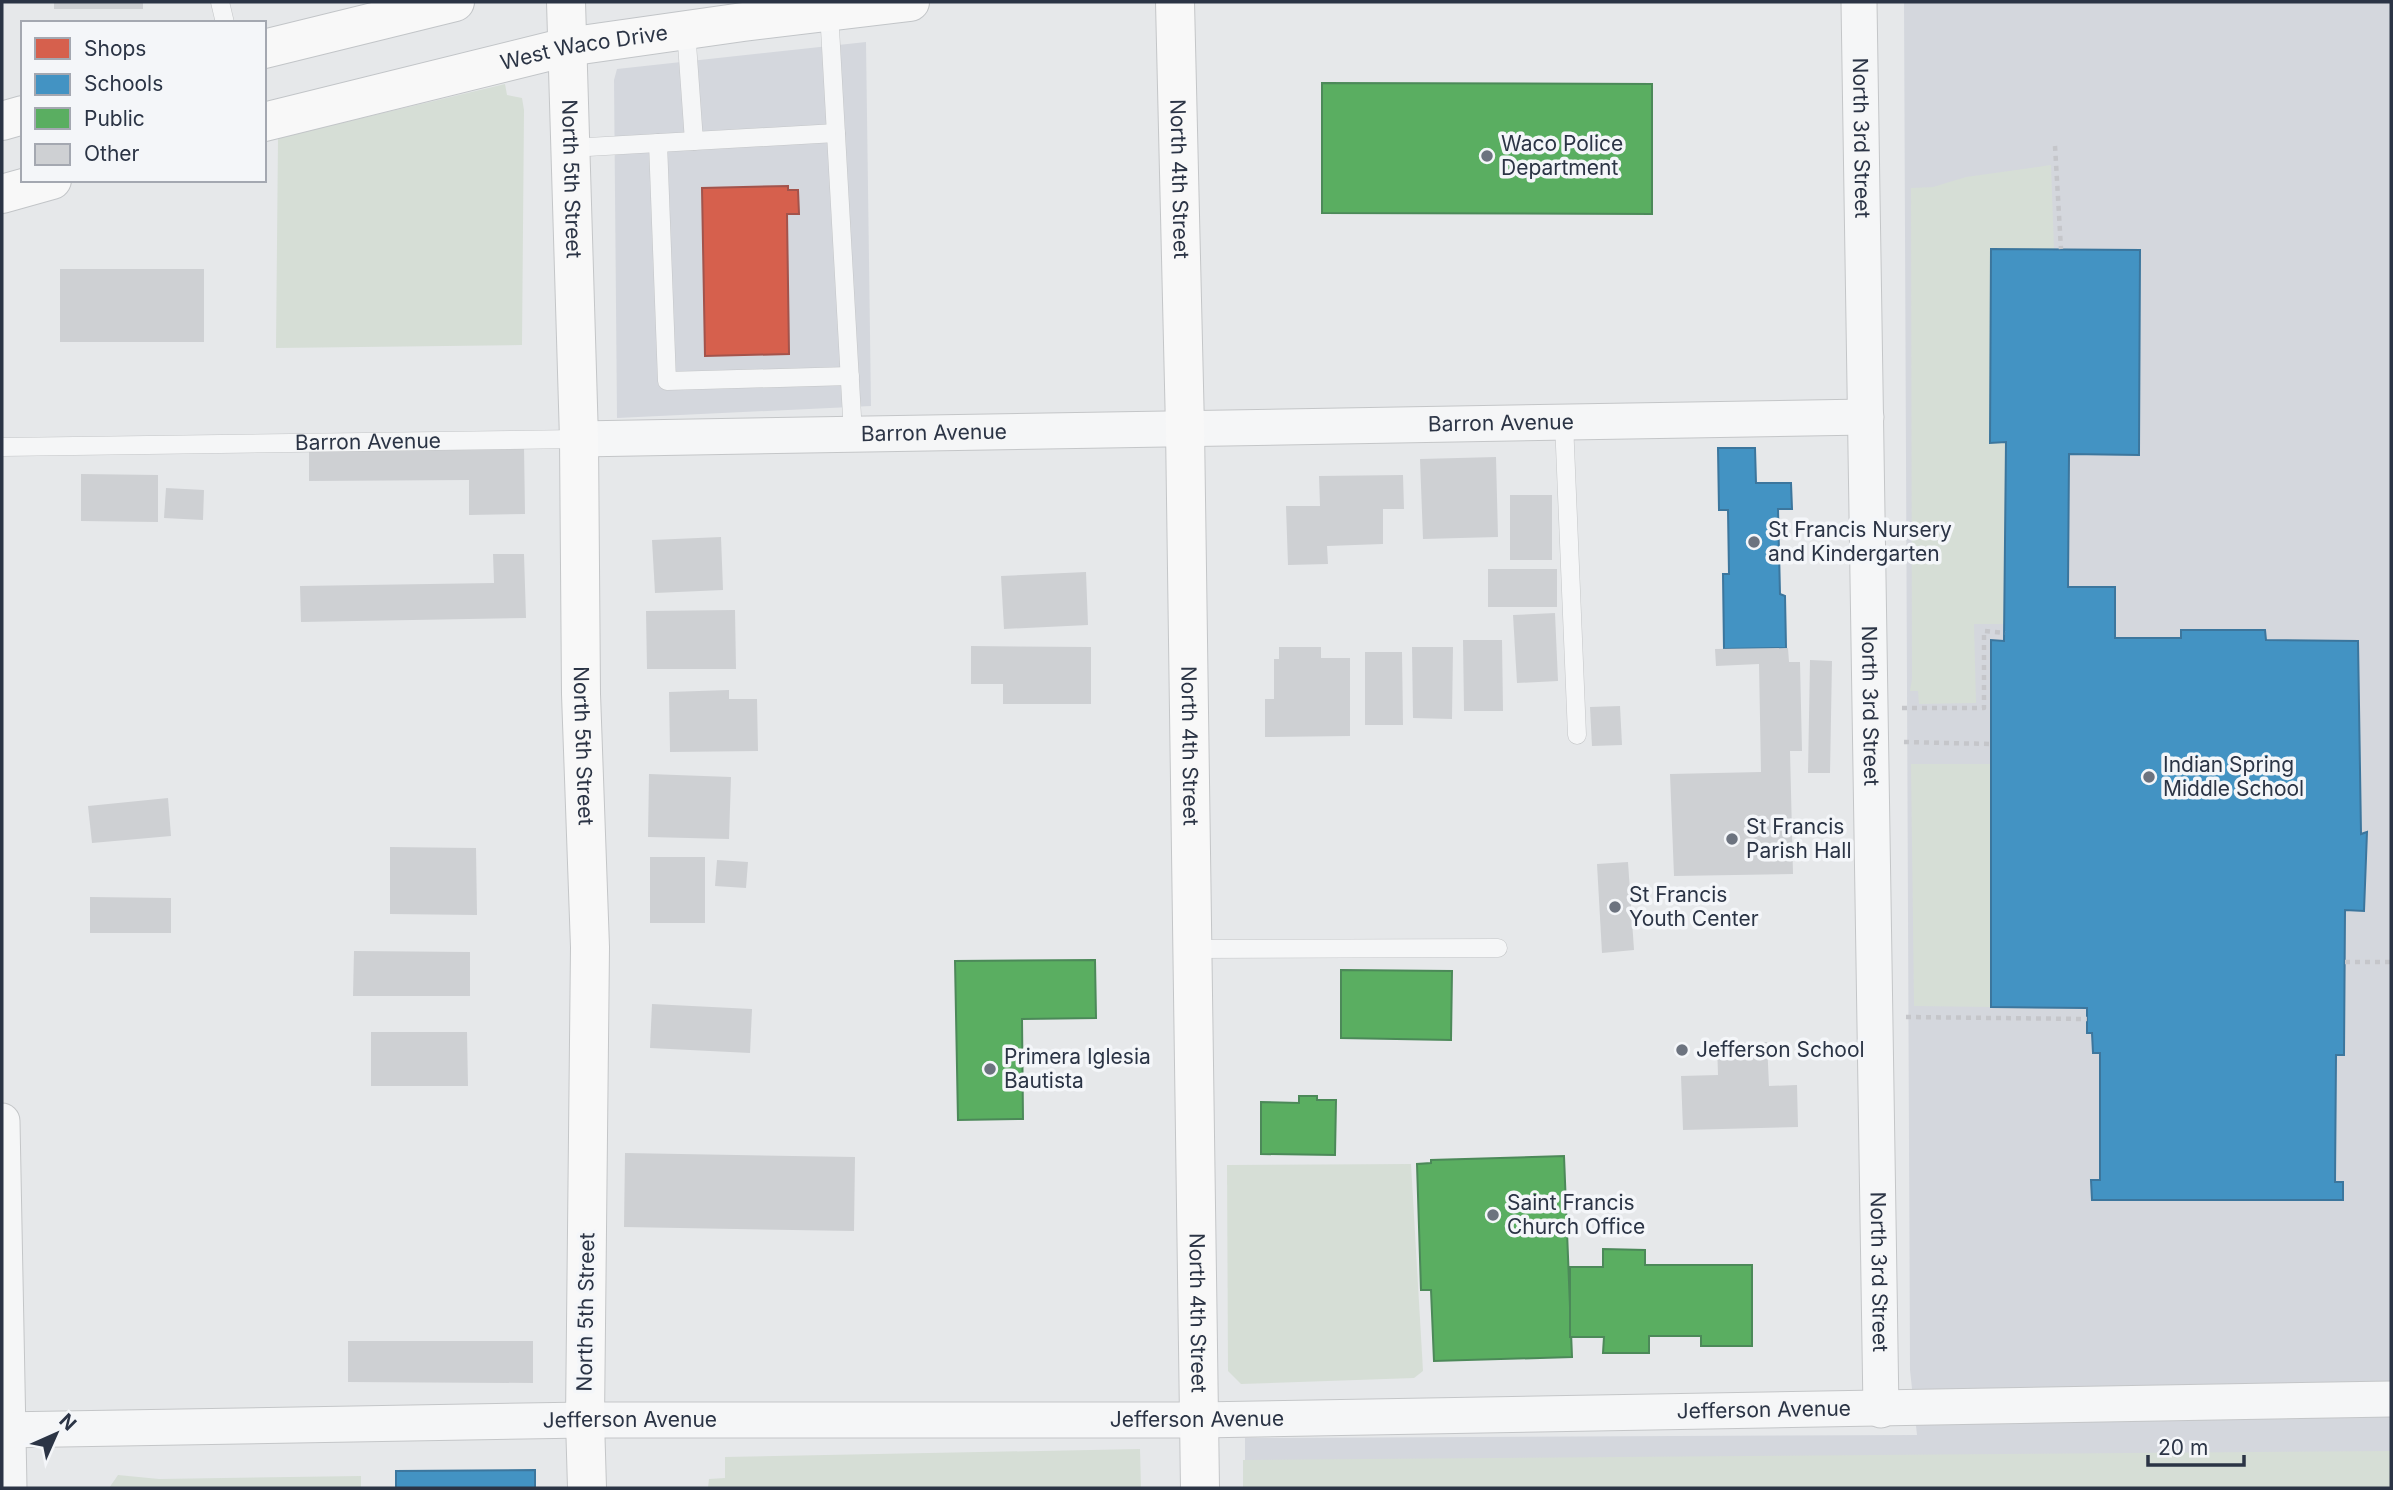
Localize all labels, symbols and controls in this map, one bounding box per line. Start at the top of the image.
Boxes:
street label: West Waco Drive [498,20,669,75]
legend [21,21,266,182]
text: Shops [84,36,146,61]
street label: North 3rd Street [1848,58,1875,219]
text: Schools [84,71,163,96]
street label: North 5th Street [557,99,587,259]
street label: North 4th Street [1165,99,1194,259]
text: Public [84,106,145,131]
place label: Waco Police Department [1501,131,1623,180]
text: Other [84,141,140,166]
marker: Waco Police Department [1479,148,1495,164]
street label: Barron Avenue [1428,409,1574,436]
street label: Barron Avenue [861,419,1007,446]
street label: Barron Avenue [295,428,441,455]
place label: St Francis Nursery and Kindergarten [1768,517,1952,566]
marker: St Francis Nursery and Kindergarten [1746,534,1762,550]
street label: North 3rd Street [1857,625,1884,786]
street label: North 5th Street [569,666,599,826]
street label: North 4th Street [1176,666,1204,826]
place label: Indian Spring Middle School [2163,752,2304,801]
marker: Indian Spring Middle School [2141,769,2157,785]
place label: St Francis Parish Hall [1746,814,1852,863]
marker: St Francis Parish Hall [1724,831,1740,847]
place label: St Francis Youth Center [1629,882,1759,931]
marker: St Francis Youth Center [1607,899,1623,915]
place label: Jefferson School [1696,1037,1865,1062]
marker: Jefferson School [1674,1042,1690,1058]
place label: Primera Iglesia Bautista [1004,1044,1151,1093]
marker: Primera Iglesia Bautista [982,1061,998,1077]
place label: Saint Francis Church Office [1507,1190,1645,1239]
street label: North 3rd Street [1866,1191,1893,1352]
marker: Saint Francis Church Office [1485,1207,1501,1223]
street label: North 5th Street [572,1232,599,1392]
street label: North 4th Street [1184,1233,1212,1393]
street label: Jefferson Avenue [1676,1396,1851,1424]
north arrow [21,1399,91,1469]
street label: Jefferson Avenue [1110,1406,1284,1432]
street label: Jefferson Avenue [543,1407,717,1433]
text: N [54,1409,81,1436]
scale bar [2148,1424,2244,1468]
text: 20 m [2158,1435,2208,1460]

